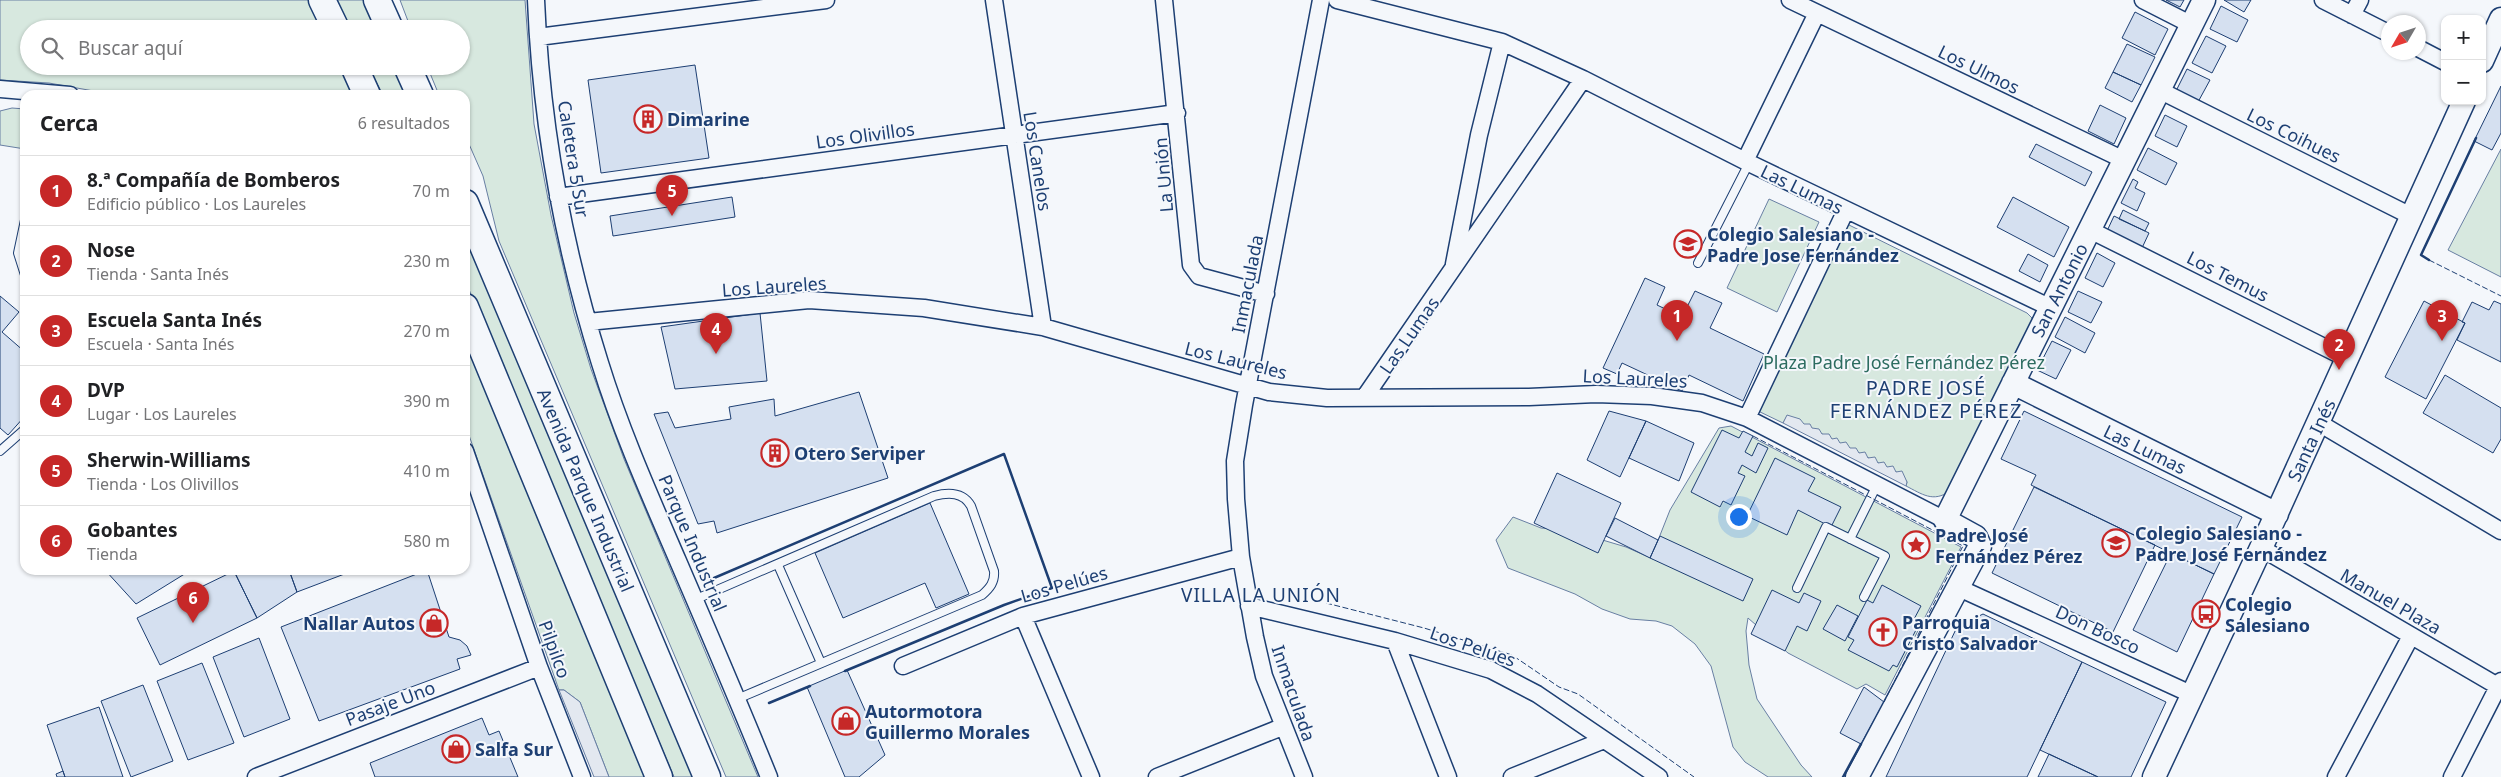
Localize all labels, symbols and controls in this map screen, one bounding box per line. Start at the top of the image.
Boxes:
north arrow [2381,15,2426,60]
map controls [2441,15,2486,105]
button: + [2441,15,2486,60]
search box [20,20,470,75]
icon: search [38,34,66,62]
text: Buscar aquí [78,35,183,61]
street label: Los Ulmos [1934,39,2024,99]
button: − [2441,60,2486,105]
street label: Caletera 5 Sur [553,99,595,220]
street label: Los Coihues [2243,102,2345,168]
building icon: Dimarine [633,104,663,134]
place label: Dimarine [667,107,750,131]
text: Cerca [40,109,98,137]
street label: Los Canelos [1018,109,1058,213]
text: 6 resultados [358,112,450,134]
street label: Los Olivillos [814,116,916,154]
street label: La Unión [1148,137,1178,213]
street label: Las Lumas [1757,159,1847,219]
text: 8.ª Compañía de Bomberos [87,167,340,193]
pin: 5 [656,175,688,216]
text: 1 [51,180,61,202]
text: 70 m [413,180,450,202]
text: Edificio público · Los Laureles [87,193,306,215]
place label: Colegio Salesiano - Padre Jose Fernández [1707,222,1899,267]
school or university icon: Colegio Salesiano - Padre Jose Fernández [1673,229,1703,259]
street label: Inmaculada [1226,233,1268,335]
text: Nose [87,237,135,263]
street label: San Antonio [2025,239,2093,341]
street label: Los Temus [2183,245,2273,307]
text: 2 [51,250,61,272]
text: 230 m [403,250,450,272]
text: Tienda · Santa Inés [87,263,229,285]
street label: Los Laureles [721,270,827,302]
street label: Las Lumas [1374,292,1444,378]
pin: 1 [1661,300,1693,341]
pin: 3 [2426,300,2458,341]
text: Escuela Santa Inés [87,307,262,333]
pin: 4 [700,313,732,354]
text: 3 [51,320,61,342]
text: 270 m [403,320,450,342]
pin: 2 [2323,329,2355,370]
text: Escuela · Santa Inés [87,333,234,355]
street label: Los Laureles [1182,336,1290,384]
park label: Plaza Padre José Fernández Pérez [1763,350,2045,374]
street label: Los Laureles [1582,363,1688,393]
district label: PADRE JOSÉ FERNÁNDEZ PÉREZ [1830,374,2022,424]
text: DVP [87,377,125,403]
street label: Avenida Parque Industrial [532,385,640,595]
text: 4 [51,390,61,412]
text: 390 m [403,390,450,412]
street label: Santa Inés [2281,395,2341,485]
text: Lugar · Los Laureles [87,403,237,425]
street label: Las Lumas [2100,419,2190,479]
building icon: Otero Serviper [760,438,790,468]
place label: Otero Serviper [794,441,925,465]
text: Sherwin-Williams [87,447,251,473]
text: 5 [51,460,61,482]
text: 410 m [403,460,450,482]
street label: Parque Industrial [653,471,733,615]
text: Tienda · Los Olivillos [87,473,239,495]
your location [1726,504,1752,530]
text: Gobantes [87,517,178,543]
place label: Colegio Salesiano - Padre José Fernández [2135,521,2327,566]
place label: Padre José Fernández Pérez [1935,523,2083,568]
school or university icon: Colegio Salesiano - Padre José Fernández [2101,528,2131,558]
text: 6 [51,530,61,552]
text: 580 m [403,530,450,552]
place icon: Padre José Fernández Pérez [1901,530,1931,560]
text: Tienda [87,543,138,565]
street label: Los Pelúes [1018,560,1110,608]
street label: Manuel Plaza [2336,563,2446,639]
pin: 6 [177,582,209,623]
district label: VILLA LA UNIÓN [1181,582,1341,608]
place label: Colegio Salesiano [2225,592,2310,637]
street label: Don Bosco [2052,599,2144,659]
bus stop icon: Colegio Salesiano [2191,599,2221,629]
shop icon: Nallar Autos [419,608,449,638]
place label: Parroquia Cristo Salvador [1902,610,2038,655]
place label: Nallar Autos [303,611,415,635]
street label: Pilpilco [533,617,577,681]
church icon: Parroquia Cristo Salvador [1868,617,1898,647]
street label: Los Pelúes [1427,620,1519,672]
street label: Inmaculada [1266,642,1322,744]
street label: Pasaje Uno [342,675,438,731]
place label: Autormotora Guillermo Morales [865,699,1030,744]
shop icon: Autormotora Guillermo Morales [831,706,861,736]
shop icon: Salfa Sur [441,734,471,764]
place label: Salfa Sur [475,737,553,761]

